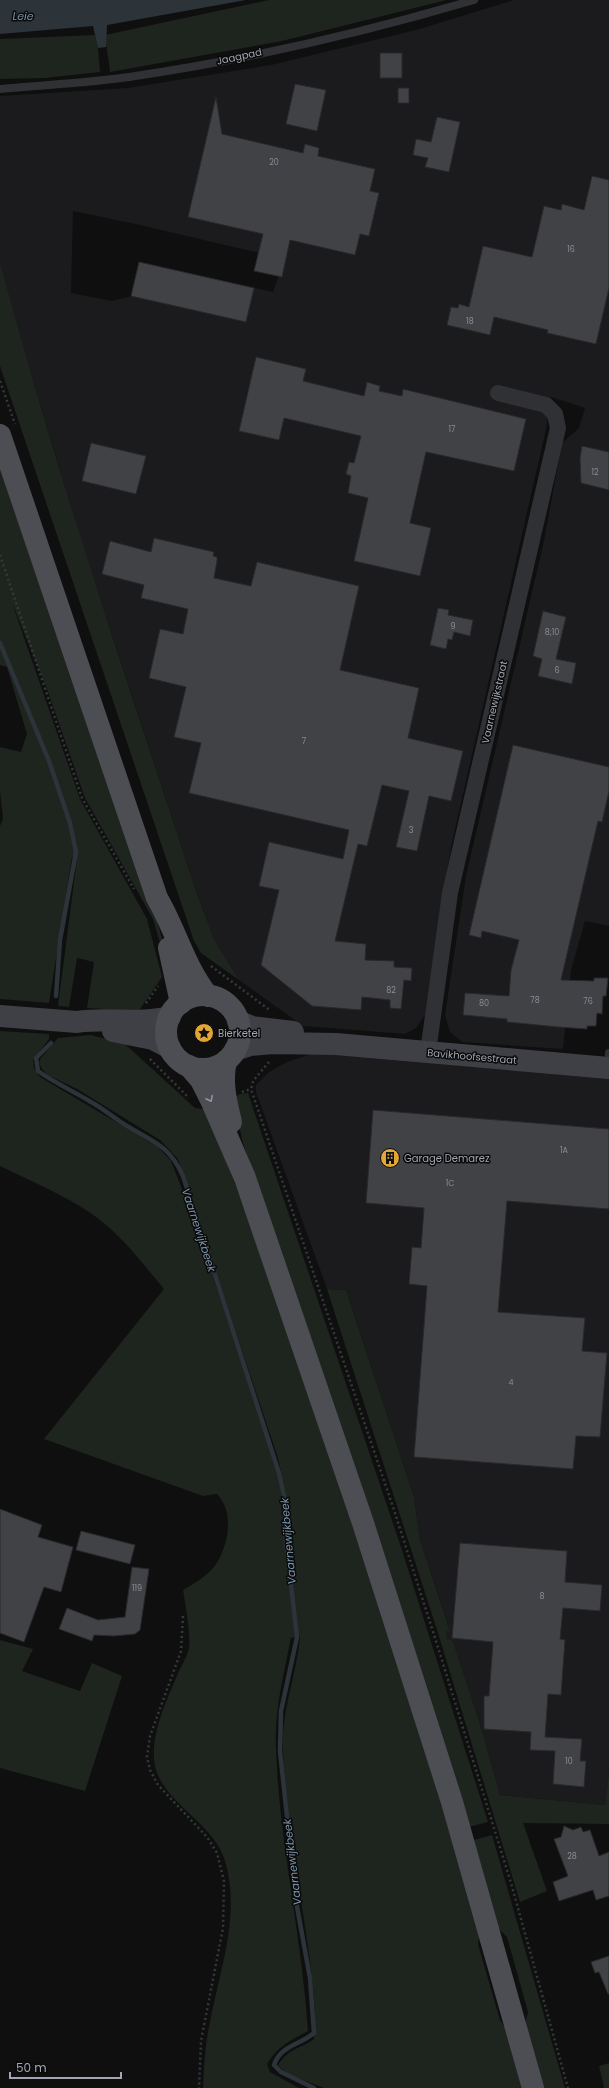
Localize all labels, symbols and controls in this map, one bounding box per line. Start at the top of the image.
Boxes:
water label: Leie [12,8,34,24]
street label: Jaagpad [215,44,263,69]
house number: 20 [269,157,279,168]
house number: 16 [567,244,575,255]
house number: 18 [466,316,474,327]
house number: 17 [449,424,456,435]
house number: 12 [591,467,599,478]
house number: 9 [450,621,456,632]
house number: 8;10 [545,627,559,638]
street label: Vaarnewijkstraat [478,659,511,745]
house number: 6 [554,665,560,676]
house number: 7 [302,736,307,747]
house number: 3 [409,825,414,836]
house number: 82 [386,985,396,996]
house number: 78 [530,995,540,1006]
house number: 76 [583,996,593,1007]
house number: 80 [479,998,489,1009]
place icon: Bierketel [193,1022,215,1044]
place label: Bierketel [218,1026,260,1041]
street label: Bavikhoofsestraat [427,1045,518,1068]
one-way arrow [205,1095,213,1102]
house number: 1A [560,1145,569,1156]
building icon: Garage Demarez [379,1147,401,1169]
place label: Garage Demarez [404,1151,490,1166]
house number: 1C [446,1178,454,1189]
water label: Vaarnewijkbeek [178,1186,220,1275]
house number: 4 [508,1377,514,1388]
water label: Vaarnewijkbeek [276,1496,300,1585]
house number: 119 [132,1583,142,1594]
house number: 8 [539,1591,545,1602]
house number: 10 [565,1756,573,1767]
water label: Vaarnewijkbeek [279,1816,305,1906]
house number: 28 [567,1851,577,1862]
scale bar [10,2054,121,2080]
text: 50 m [16,2059,47,2076]

